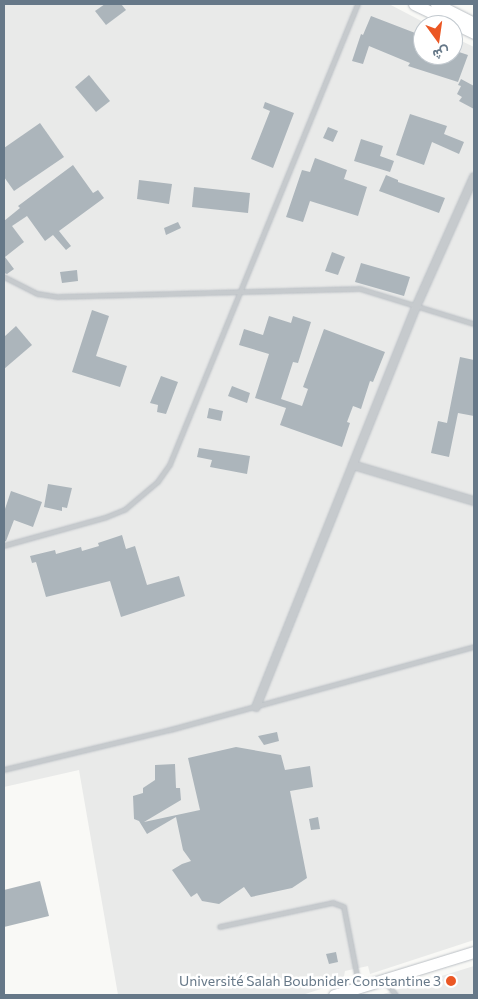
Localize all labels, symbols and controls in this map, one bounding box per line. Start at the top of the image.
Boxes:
north arrow [413,15,463,65]
text: ش [431,44,452,64]
place label: Université Salah Boubnider Constantine 3 [179,973,441,989]
marker: Université Salah Boubnider Constantine 3 [445,975,457,987]

